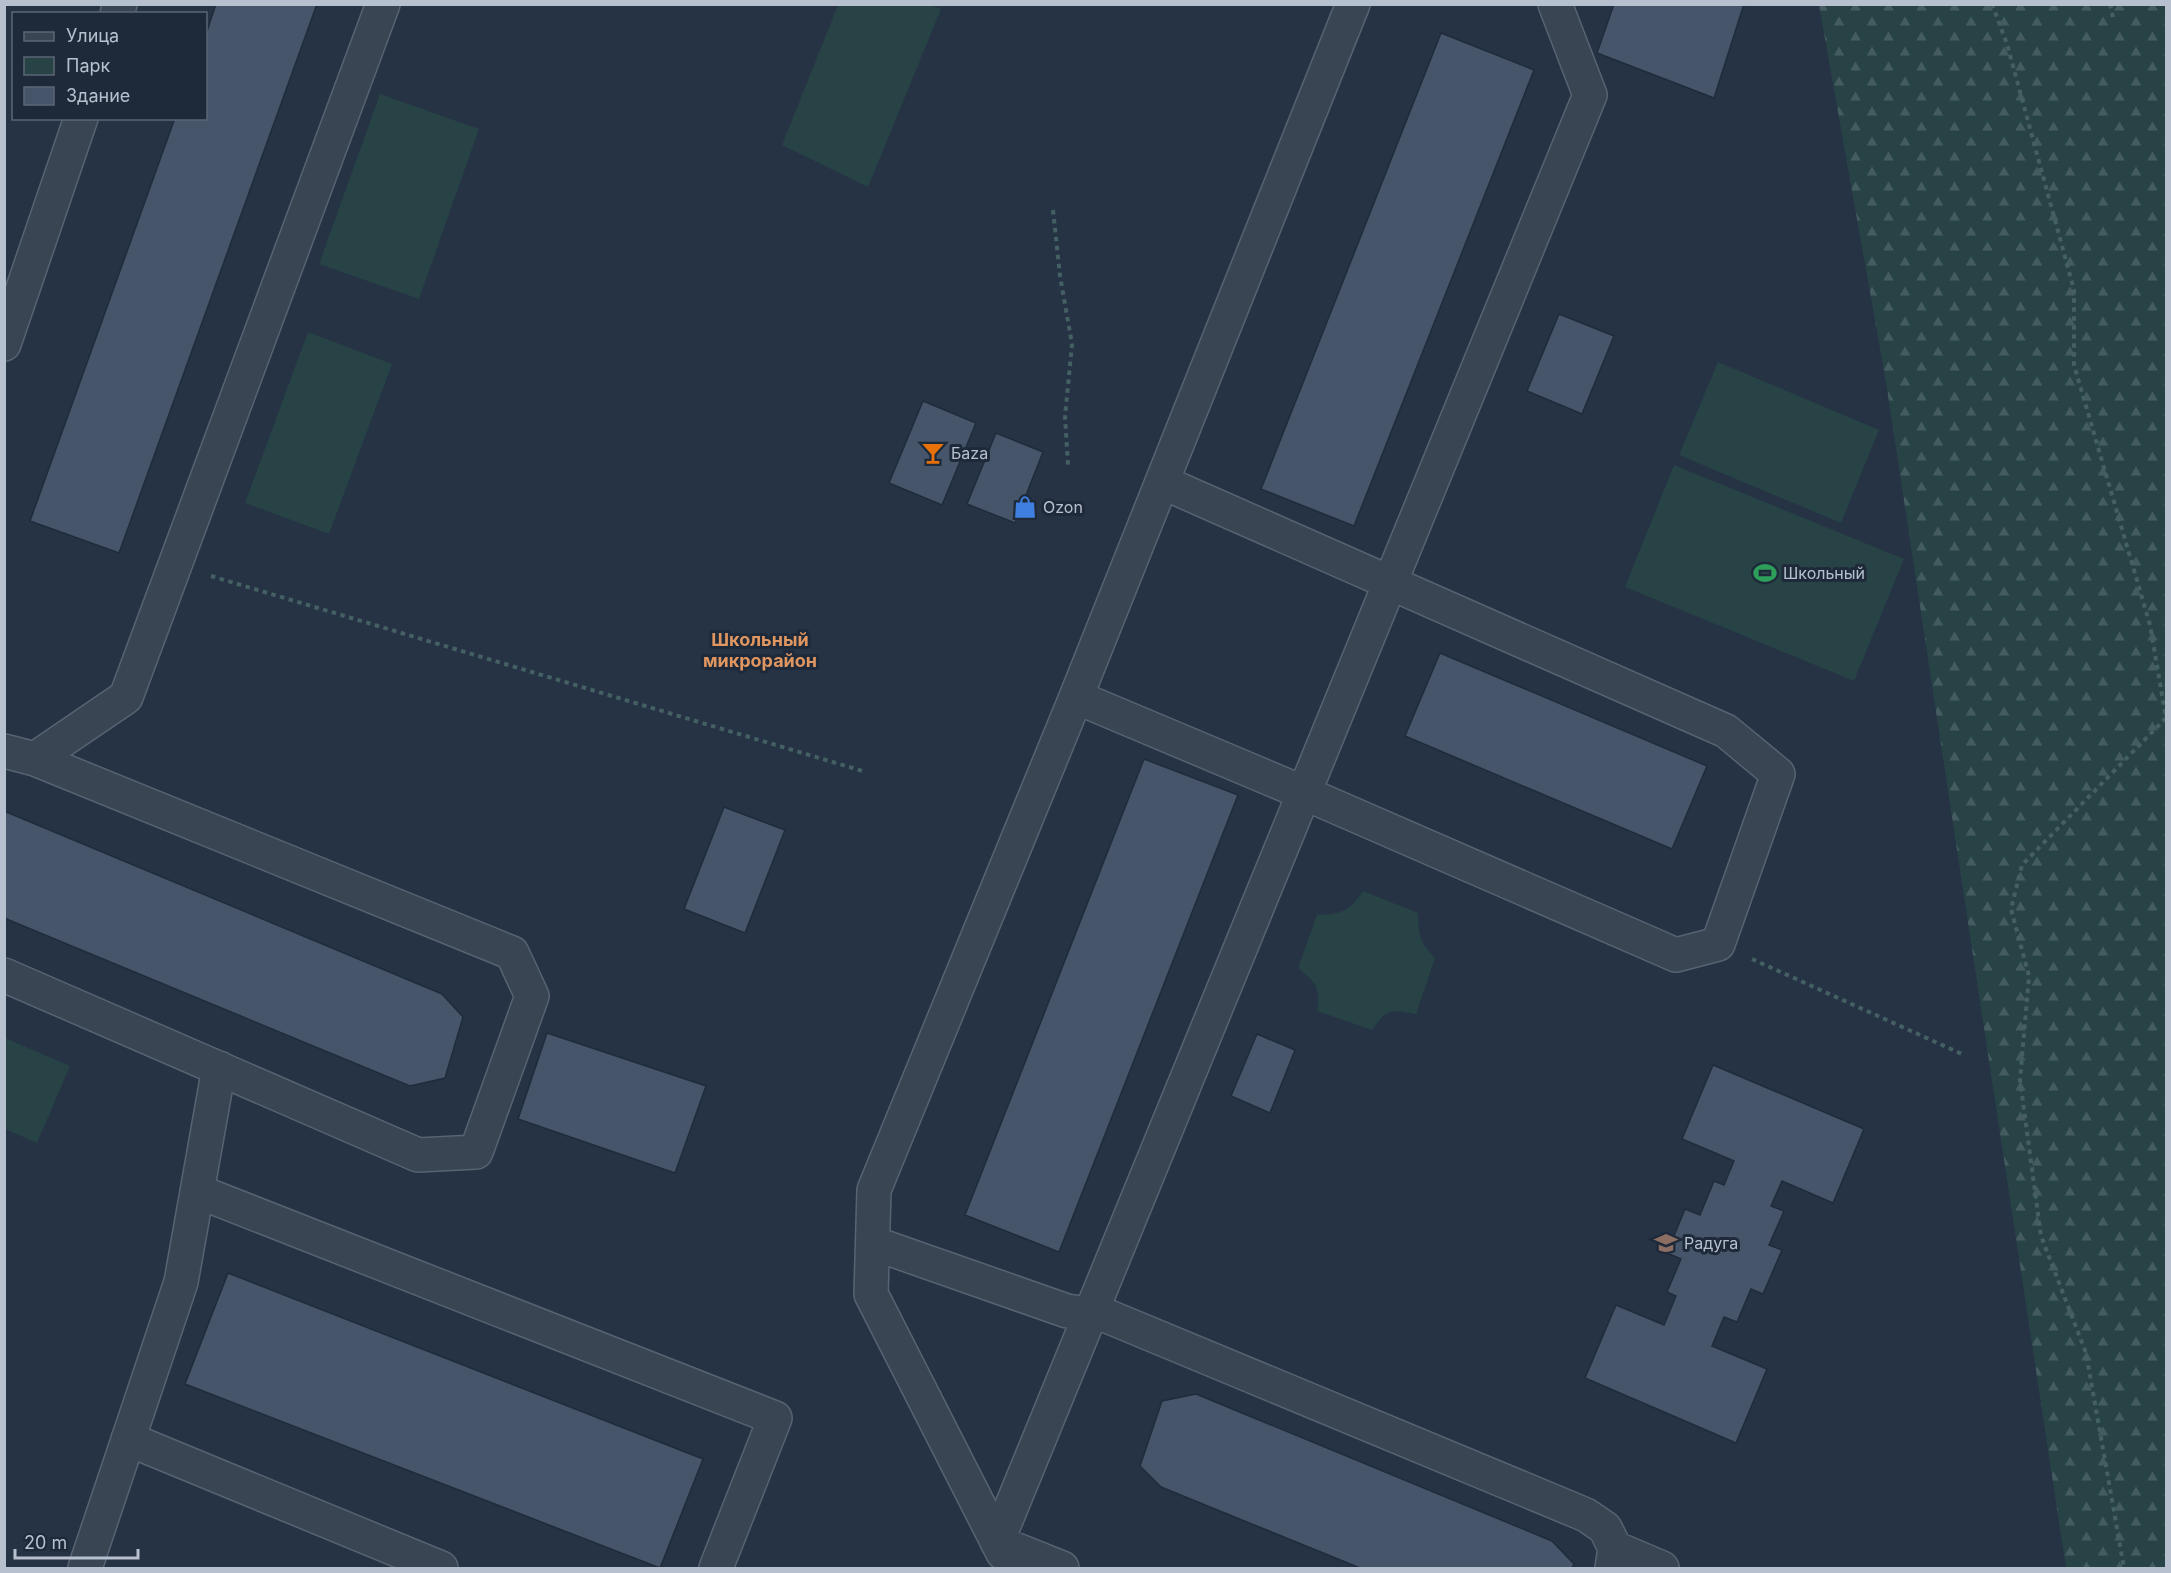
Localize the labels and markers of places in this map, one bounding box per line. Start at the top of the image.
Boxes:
bar icon: Баza [920,440,946,466]
place label: Баza [951,443,988,463]
shop icon: Ozon [1012,494,1038,520]
place label: Ozon [1043,497,1083,517]
sports icon: Школьный [1752,560,1778,586]
place label: Школьный [1783,563,1865,583]
school or university icon: Радуга [1653,1230,1679,1256]
place label: Радуга [1684,1233,1738,1253]

